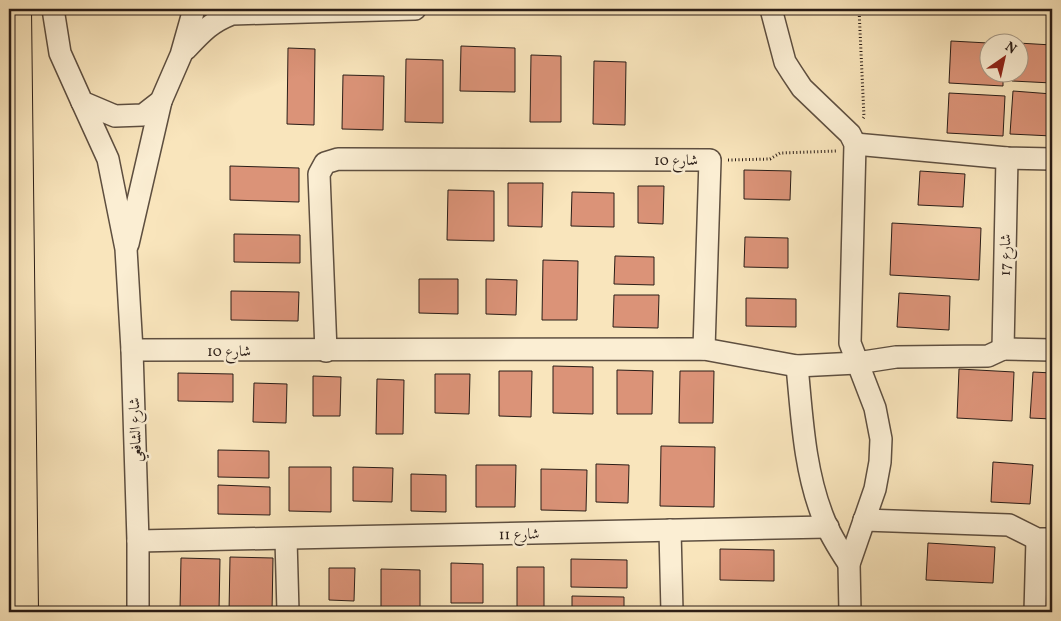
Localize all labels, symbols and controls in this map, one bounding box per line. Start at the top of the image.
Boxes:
north arrow [978,32,1028,82]
text: N [1001,38,1020,59]
street label: شارع 10 [654,151,698,173]
street label: شارع 17 [996,234,1018,276]
street label: شارع 10 [207,342,251,364]
street label: شارع الشافعي [125,397,150,463]
street label: شارع 11 [499,525,540,547]

